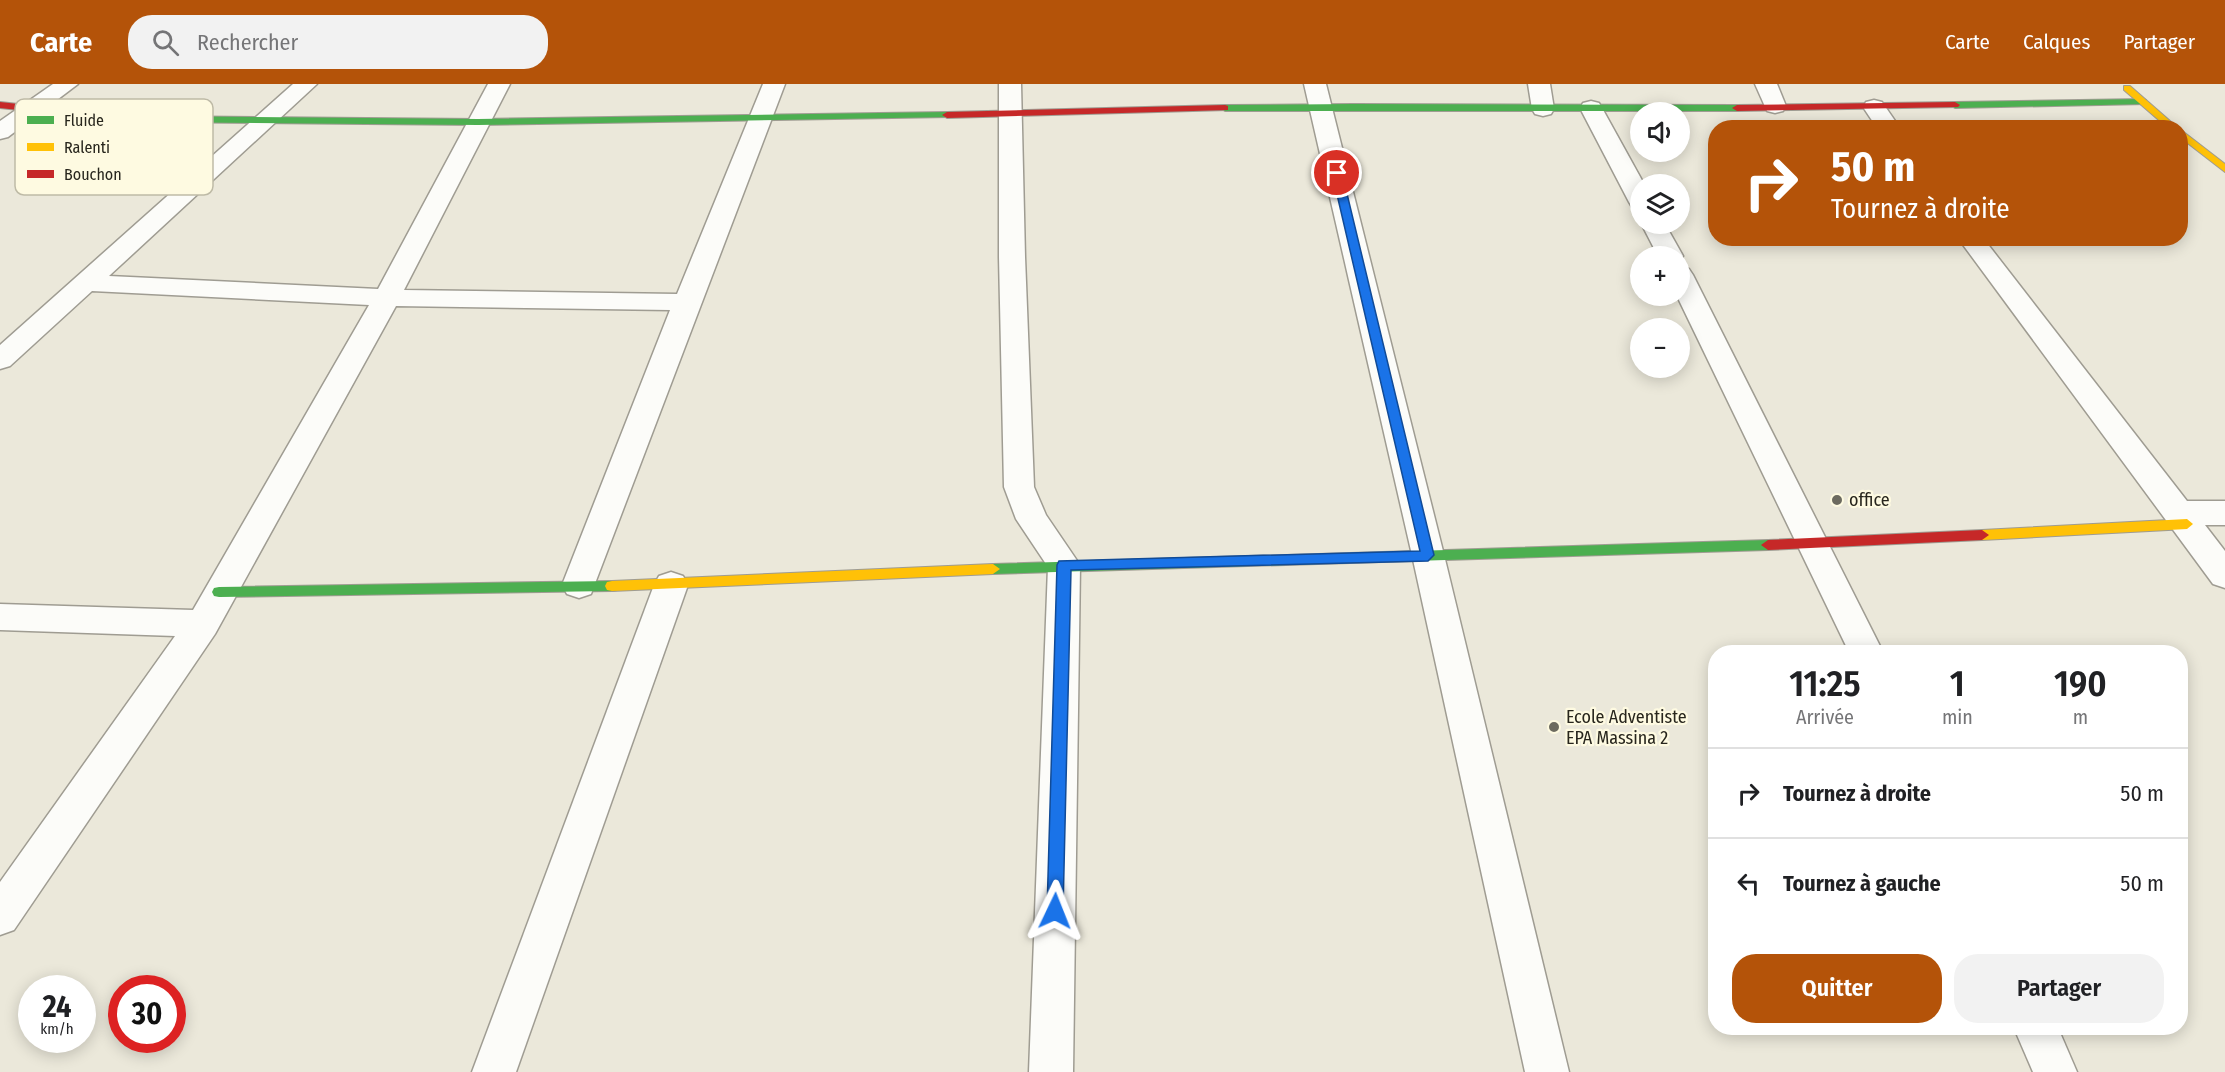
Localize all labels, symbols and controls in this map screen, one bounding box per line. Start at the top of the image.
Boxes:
search box [128,15,548,69]
text: Carte [30,26,92,59]
icon: search [149,26,182,59]
text: Rechercher [197,29,298,56]
text: Carte [1945,29,1990,55]
text: Calques [2023,29,2090,55]
text: Partager [2123,29,2195,55]
legend [15,99,213,195]
map controls [1630,102,1690,378]
button: sound [1630,102,1690,162]
text: Fluide [64,111,104,130]
text: Ralenti [64,138,110,157]
text: 50 m [1831,142,1915,192]
icon: right [1732,144,1810,222]
pin [1311,147,1362,198]
icon: arrive [1320,156,1353,189]
text: Bouchon [64,165,122,184]
button: layers [1630,174,1690,234]
text: Tournez à droite [1831,193,2010,225]
button: + [1630,246,1690,306]
button: − [1630,318,1690,378]
place label: office [1849,489,1890,511]
marker: office [1830,493,1844,507]
text: 11:25 [1789,662,1861,706]
text: 1 [1950,662,1965,706]
text: 190 [2054,662,2107,706]
text: Arrivée [1796,705,1854,729]
text: min [1942,705,1973,729]
text: m [2073,705,2088,729]
place label: Ecole Adventiste EPA Massina 2 [1566,706,1687,749]
marker: Ecole Adventiste EPA Massina 2 [1547,720,1561,734]
icon: right [1732,777,1765,810]
text: Tournez à droite [1783,780,1931,807]
text: 50 m [2120,780,2164,807]
icon: left [1732,867,1765,900]
text: Tournez à gauche [1783,870,1941,897]
text: 50 m [2120,870,2164,897]
position arrow [1023,879,1087,943]
button: Quitter [1732,954,1942,1023]
button: Partager [1954,954,2164,1023]
speed limit sign: 30 [108,975,186,1053]
text: 24 [43,989,71,1025]
text: km/h [40,1020,74,1038]

